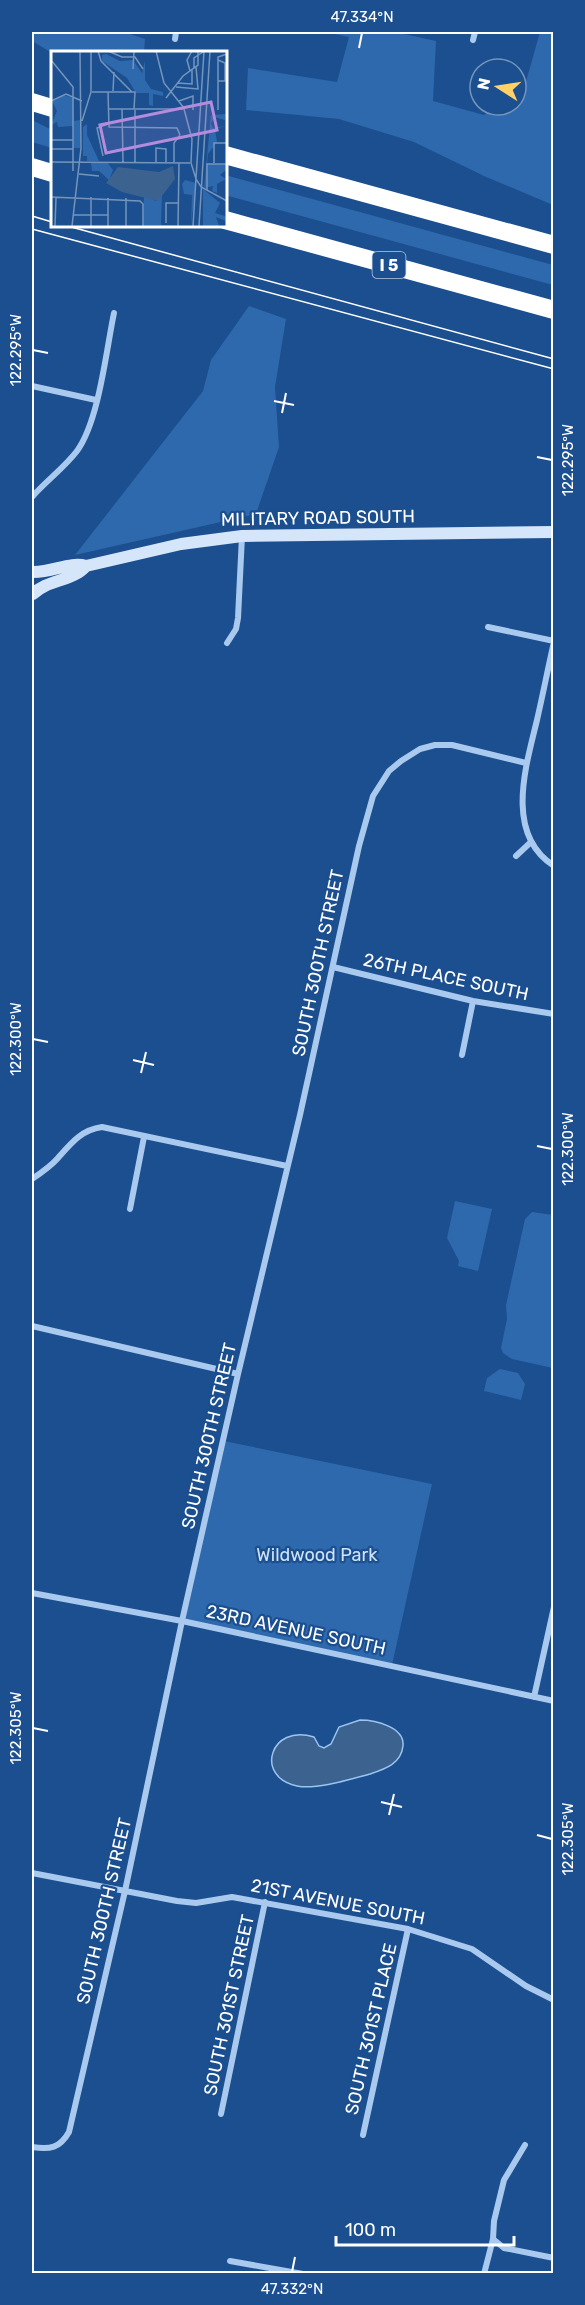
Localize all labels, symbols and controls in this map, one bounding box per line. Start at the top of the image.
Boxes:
text: 47.334°N [330,8,394,26]
inset map [51,51,226,226]
north arrow [468,57,528,117]
text: N [473,76,494,92]
road number: I 5 [372,252,406,278]
text: 122.295°W [7,314,25,386]
text: 122.295°W [559,424,577,496]
street label: MILITARY ROAD SOUTH [221,505,415,531]
street label: SOUTH 300TH STREET [287,868,349,1058]
street label: 26TH PLACE SOUTH [361,949,531,1005]
text: 122.300°W [7,1002,25,1076]
text: 122.300°W [559,1112,577,1186]
street label: SOUTH 300TH STREET [177,1341,241,1531]
park label: Wildwood Park [256,1544,378,1566]
street label: 23RD AVENUE SOUTH [204,1600,388,1660]
text: 122.305°W [7,1691,25,1765]
text: 122.305°W [559,1802,577,1876]
street label: SOUTH 300TH STREET [72,1816,136,2006]
street label: 21ST AVENUE SOUTH [249,1874,427,1930]
street label: SOUTH 301ST STREET [199,1912,259,2098]
street label: SOUTH 301ST PLACE [341,1941,401,2117]
scale bar [336,2209,514,2247]
text: 100 m [345,2219,396,2241]
text: 47.332°N [261,2280,323,2298]

